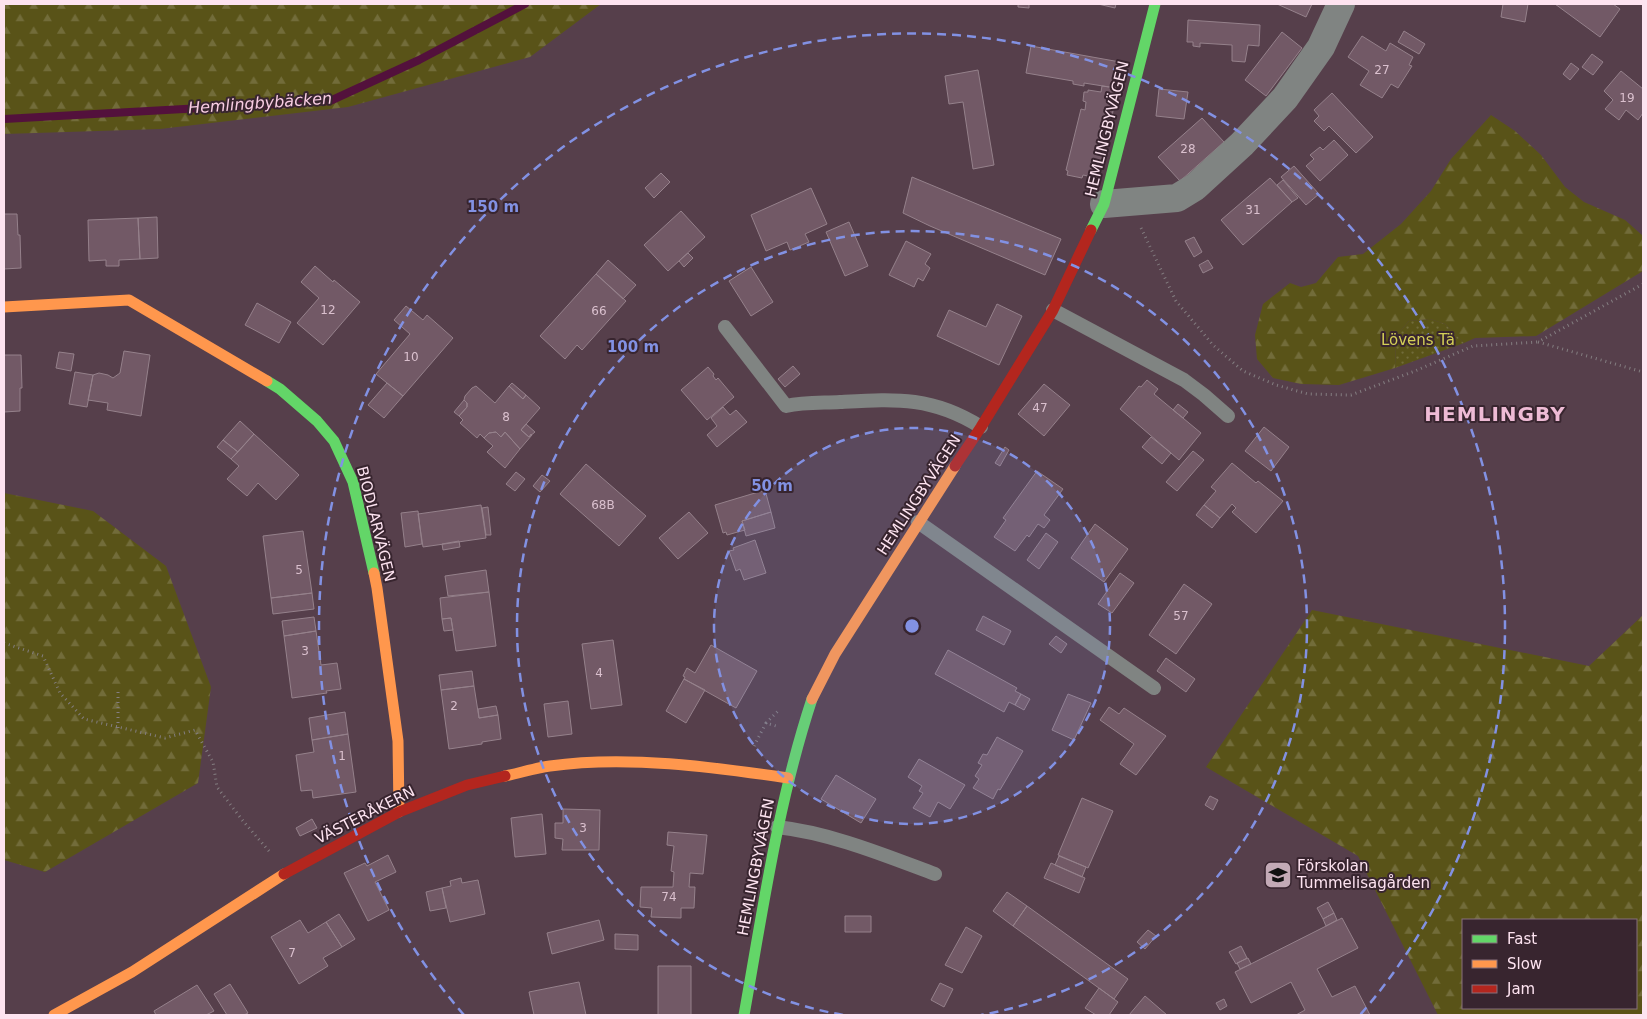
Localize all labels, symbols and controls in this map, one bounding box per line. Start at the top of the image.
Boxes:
street label: HEMLINGBYVÄGEN [1080,59,1133,199]
house number: 27 [1374,63,1390,77]
water label: Hemlingbybäcken [187,88,333,118]
house number: 19 [1619,91,1635,105]
house number: 28 [1180,142,1196,156]
text: 150 m [467,198,519,216]
house number: 31 [1245,203,1261,217]
house number: 12 [320,303,336,317]
house number: 66 [591,304,607,318]
park label: Lövens Tä [1381,331,1455,349]
text: 100 m [607,338,659,356]
house number: 10 [403,350,419,364]
house number: 47 [1032,401,1048,415]
district label: HEMLINGBY [1424,402,1566,426]
house number: 8 [502,410,510,424]
street label: HEMLINGBYVÄGEN [873,431,965,558]
street label: BIODLARVÄGEN [353,464,400,584]
text: 50 m [751,477,793,495]
house number: 68B [591,498,615,512]
house number: 5 [295,563,303,577]
house number: 57 [1173,609,1189,623]
centre of rings [903,617,921,635]
house number: 3 [301,644,309,658]
house number: 4 [595,666,603,680]
house number: 2 [450,699,458,713]
house number: 1 [338,749,346,763]
street label: VÄSTERÅKERN [312,781,418,848]
street label: HEMLINGBYVÄGEN [733,797,778,937]
house number: 3 [579,821,587,835]
place label: Förskolan Tummelisagården [1296,857,1430,892]
school or university icon: Förskolan Tummelisagården [1263,860,1293,890]
house number: 74 [661,890,677,904]
legend [1462,919,1637,1009]
text: Fast [1507,930,1537,948]
house number: 7 [288,946,296,960]
text: Slow [1507,955,1542,973]
text: Jam [1506,980,1535,998]

